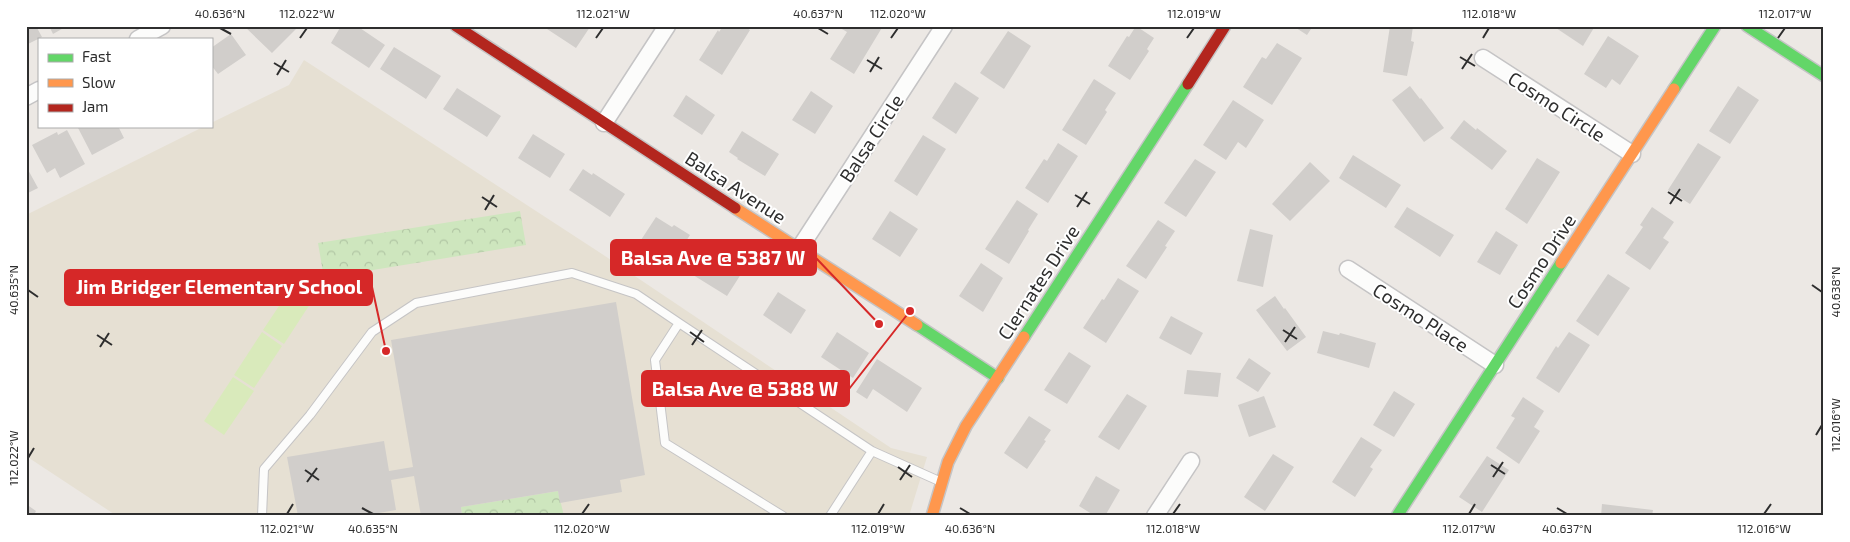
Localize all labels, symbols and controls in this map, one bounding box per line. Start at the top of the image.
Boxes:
text: 40.636°N [195,6,245,20]
text: 112.022°W [279,6,335,20]
text: 112.021°W [576,6,630,20]
text: 40.637°N [793,6,843,20]
text: 112.020°W [870,6,926,20]
text: 112.019°W [1167,6,1221,20]
text: 112.018°W [1462,6,1516,20]
text: 112.017°W [1759,6,1811,20]
legend [38,38,212,128]
text: Fast [82,47,112,65]
street label: Cosmo Circle [1504,66,1610,146]
text: Slow [82,73,116,91]
street label: Balsa Circle [834,90,908,186]
text: Jam [82,97,108,115]
street label: Balsa Avenue [681,146,791,228]
street label: Cosmo Drive [1502,209,1580,313]
street label: Clernates Drive [992,220,1084,344]
callout: Balsa Ave @ 5387 W [611,240,816,275]
text: Balsa Ave @ 5387 W [621,245,805,269]
text: 40.635°N [6,265,20,315]
text: 40.638°N [1828,266,1842,318]
callout: Jim Bridger Elementary School [65,270,372,305]
text: Jim Bridger Elementary School [76,274,363,299]
street label: Cosmo Place [1369,278,1473,356]
callout: Balsa Ave @ 5388 W [642,371,849,406]
text: Balsa Ave @ 5388 W [652,376,838,400]
text: 112.016°W [1828,398,1842,452]
text: 112.022°W [6,430,20,486]
text: 112.021°W [260,521,314,535]
text: 40.635°N [348,521,398,535]
text: 112.020°W [554,521,610,535]
text: 112.019°W [851,521,905,535]
text: 40.636°N [945,521,995,535]
text: 112.018°W [1146,521,1200,535]
text: 112.017°W [1443,521,1495,535]
text: 40.637°N [1542,521,1592,535]
text: 112.016°W [1737,521,1791,535]

